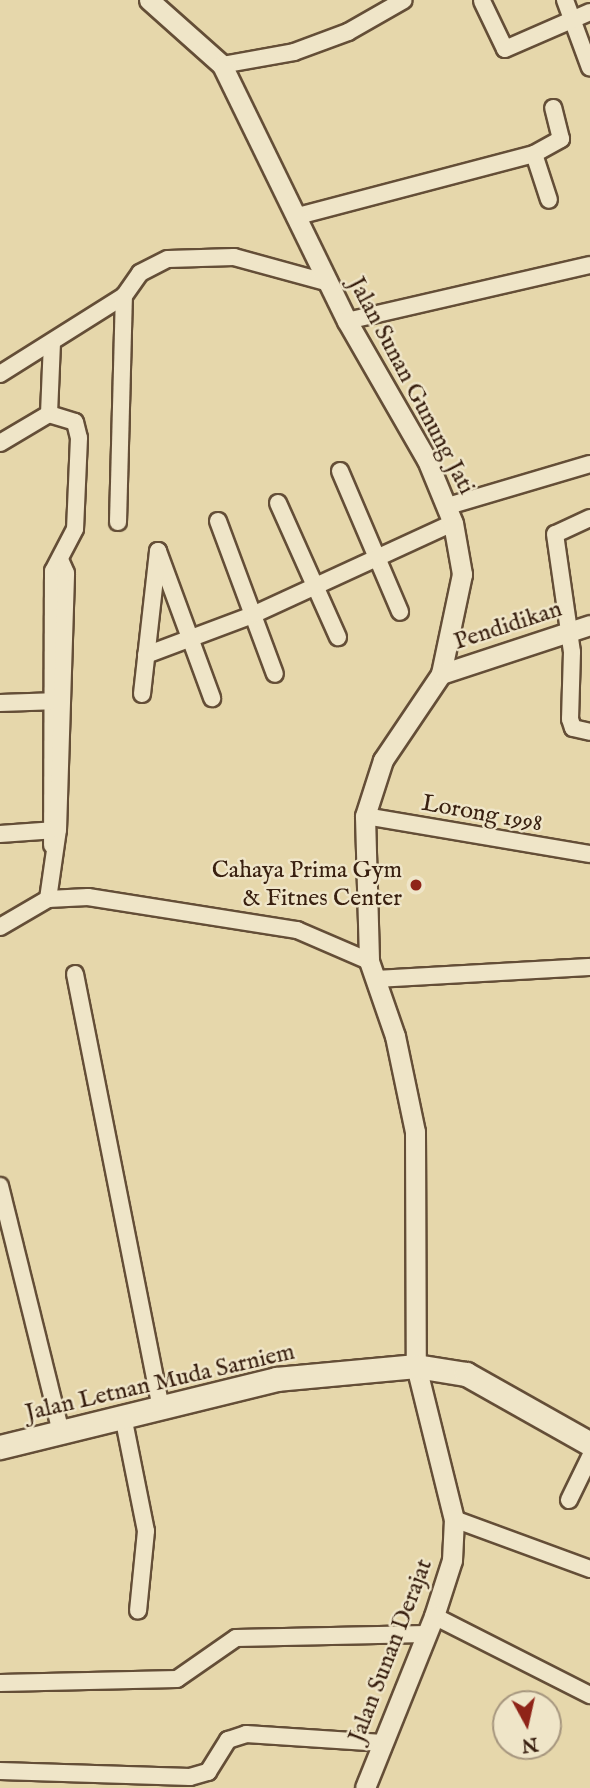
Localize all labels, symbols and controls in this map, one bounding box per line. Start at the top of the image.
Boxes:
street label: Jalan Sunan Gunung Jati [341,272,481,500]
street label: Pendidikan [450,595,566,657]
street label: Lorong 1998 [419,789,545,839]
place label: Cahaya Prima Gym & Fitnes Center [212,857,402,913]
marker: Cahaya Prima Gym & Fitnes Center [408,877,424,893]
street label: Jalan Letnan Muda Sarniem [23,1338,297,1428]
street label: Jalan Sunan Derajat [343,1555,439,1747]
north arrow [492,1690,562,1760]
text: N [520,1731,539,1757]

